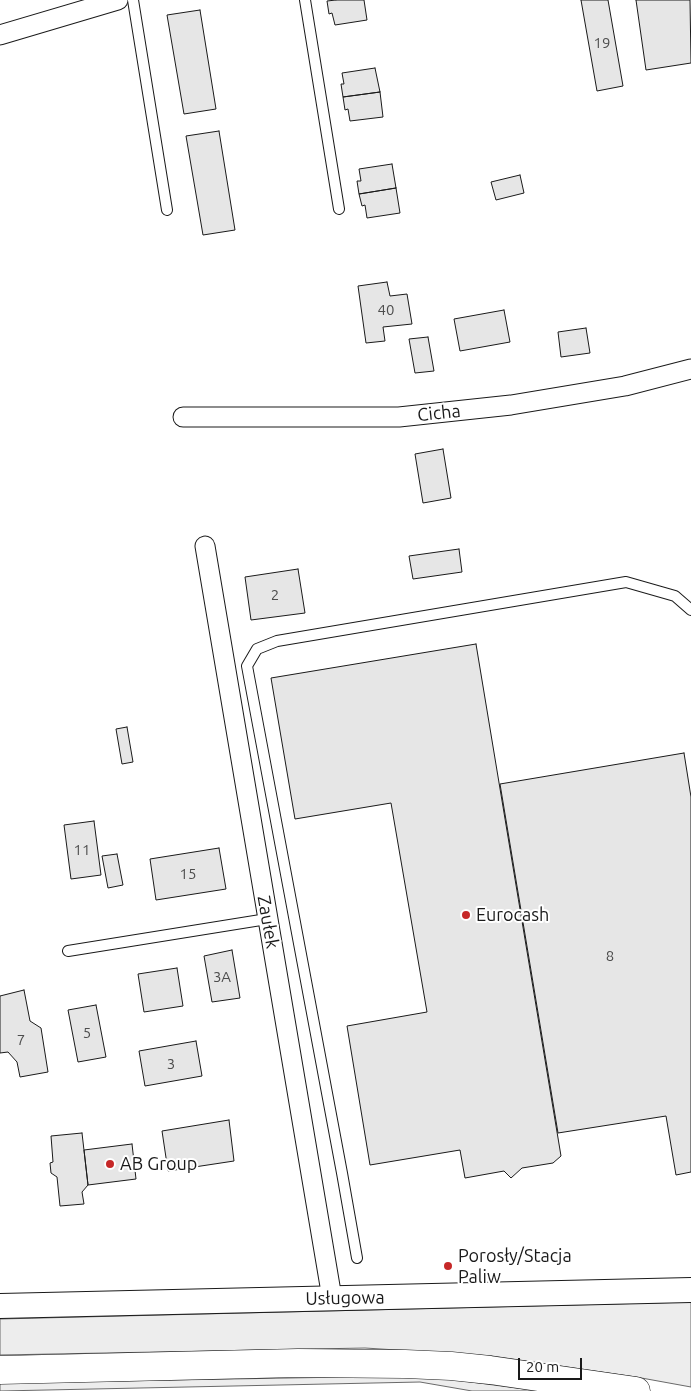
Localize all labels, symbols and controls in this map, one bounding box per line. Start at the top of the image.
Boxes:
house number: 19 [594,34,610,52]
house number: 40 [378,301,394,319]
street label: Cicha [416,400,462,426]
house number: 2 [271,586,279,604]
house number: 11 [74,841,90,859]
house number: 15 [180,865,196,883]
street label: Zaułek [253,894,283,950]
place label: Eurocash [476,904,549,926]
marker: Eurocash [460,909,472,921]
house number: 8 [606,947,614,965]
house number: 3A [213,968,231,986]
house number: 5 [83,1024,91,1042]
house number: 7 [17,1031,25,1049]
house number: 3 [167,1055,175,1073]
place label: AB Group [120,1153,197,1175]
marker: AB Group [104,1158,116,1170]
place label: Porosły/Stacja Paliw [458,1245,572,1288]
marker: Porosły/Stacja Paliw [442,1260,454,1272]
street label: Usługowa [305,1287,385,1309]
scale bar [521,1348,585,1380]
text: 20 m [526,1358,559,1375]

